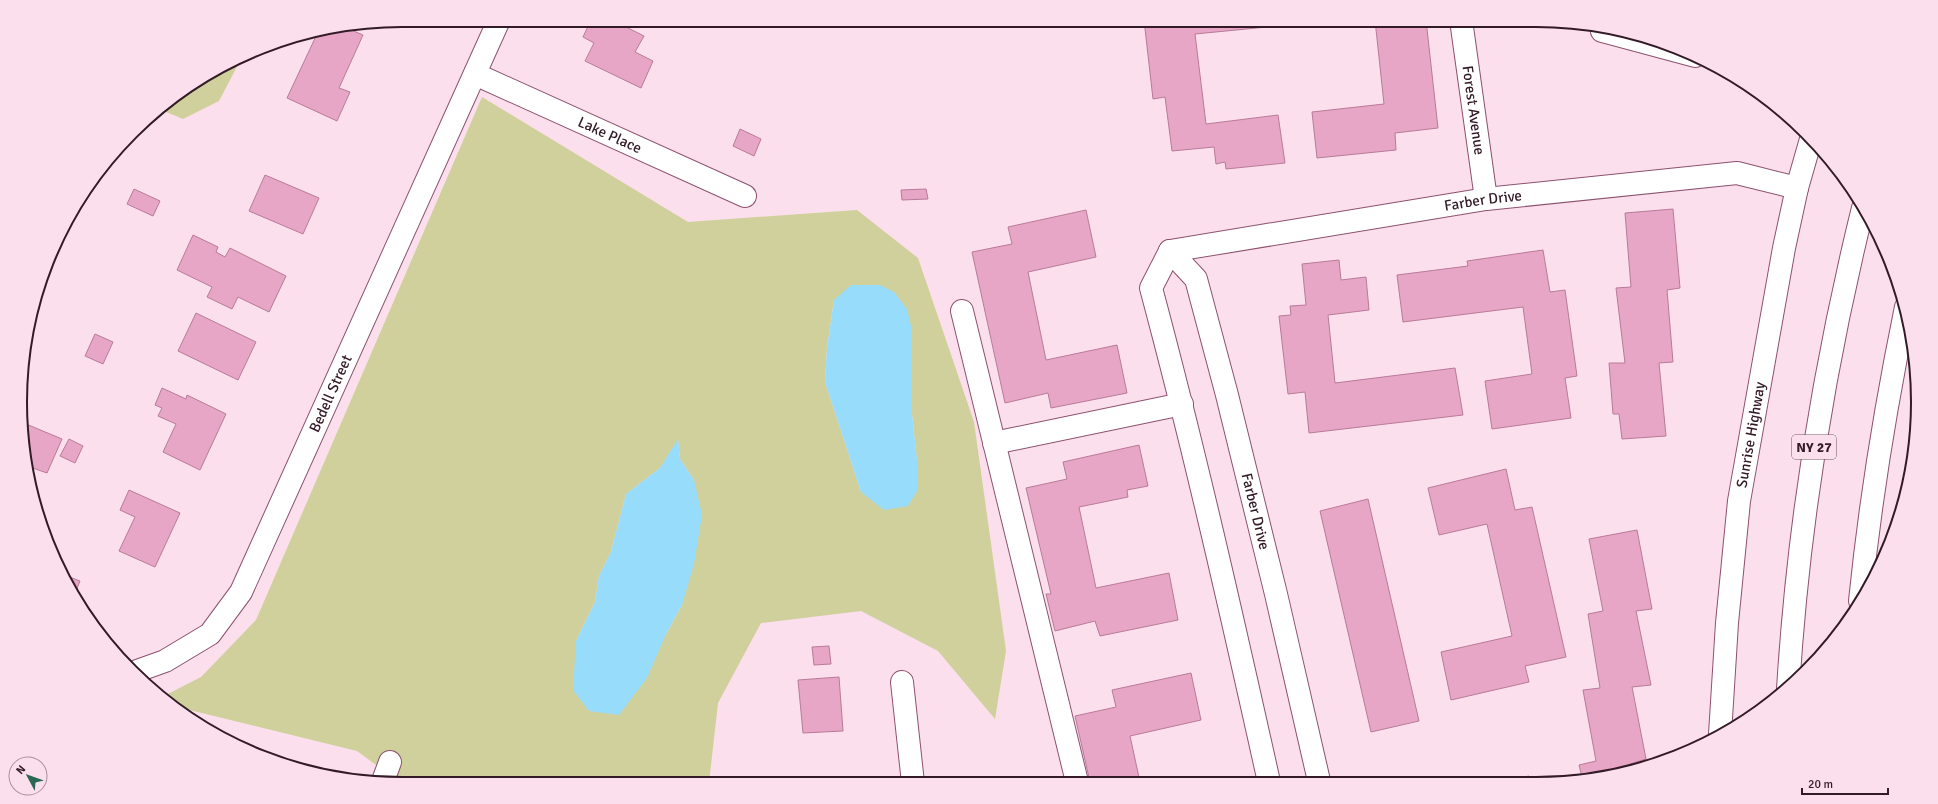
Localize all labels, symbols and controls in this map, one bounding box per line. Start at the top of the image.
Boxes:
street label: Forest Avenue [1458,64,1489,156]
street label: Lake Place [575,113,645,157]
street label: Farber Drive [1443,186,1523,215]
street label: Bedell Street [305,352,356,435]
street label: Sunrise Highway [1733,380,1769,489]
road number: NY 27 [1792,435,1836,459]
street label: Farber Drive [1238,471,1274,551]
north arrow [8,756,48,796]
text: N [13,763,28,777]
scale bar [1802,770,1888,796]
text: 20 m [1808,777,1833,792]

